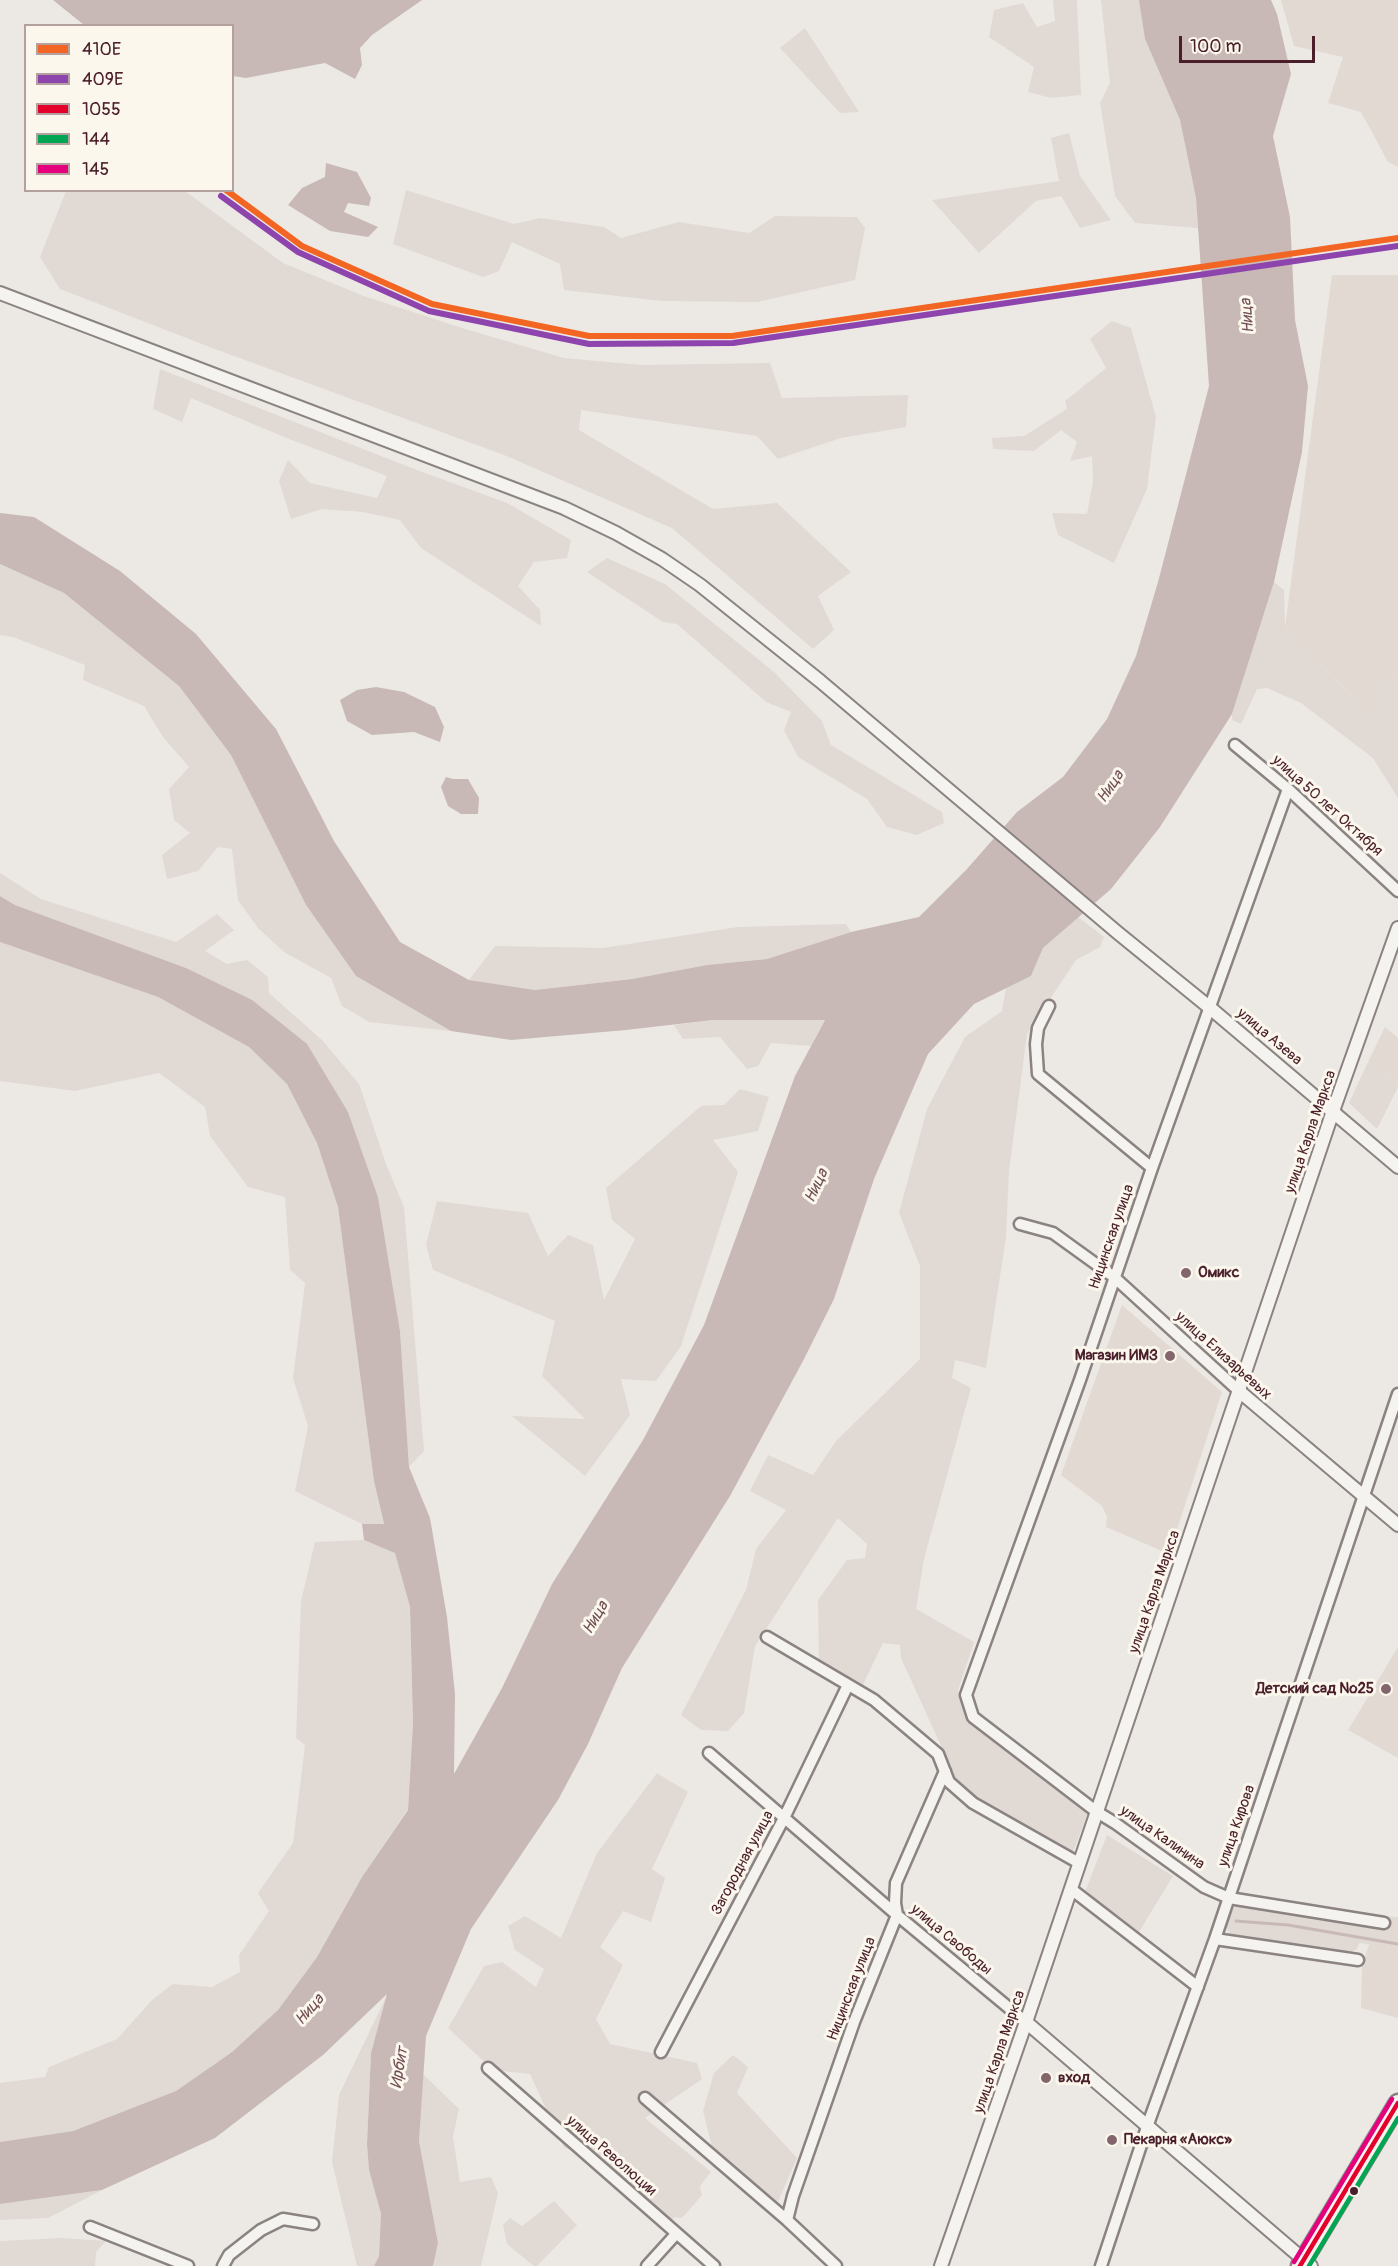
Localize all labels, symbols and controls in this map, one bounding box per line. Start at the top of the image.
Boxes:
legend [24,24,234,192]
scale bar [1182,24,1318,62]
text: 100 m [1190,35,1242,58]
text: 410E [82,38,121,61]
text: 409E [82,68,123,91]
text: 1055 [82,98,121,121]
text: 144 [82,128,110,151]
text: 145 [82,158,109,181]
water label: Ница [1237,298,1259,334]
street label: улица 50 лет Октября [1268,752,1386,860]
water label: Ница [1093,767,1129,807]
street label: улица Азева [1233,1005,1305,1069]
street label: улица Карла Маркса [1282,1068,1340,1196]
water label: Ница [801,1166,833,1206]
street label: Ницинская улица [1086,1182,1138,1292]
place label: Омикс [1198,1264,1239,1282]
marker: Омикс [1179,1266,1193,1280]
street label: улица Елизарьевых [1171,1308,1275,1404]
place label: Магазин ИМЗ [1075,1347,1158,1365]
marker: Магазин ИМЗ [1163,1349,1177,1363]
street label: улица Карла Маркса [1126,1528,1184,1656]
water label: Ница [579,1598,613,1638]
place label: Детский сад №25 [1256,1680,1374,1698]
marker: Детский сад №25 [1379,1682,1393,1696]
street label: улица Кирова [1215,1783,1259,1869]
street label: улица Калинина [1116,1802,1208,1874]
street label: Загородная улица [708,1808,778,1918]
street label: улица Свободы [907,1901,995,1979]
street label: Ницинская улица [824,1935,880,2043]
street label: улица Карла Маркса [971,1988,1029,2116]
water label: Ница [291,1991,329,2029]
water label: Ирбит [387,2046,413,2090]
place label: вход [1058,2069,1090,2087]
marker: вход [1039,2071,1053,2085]
street label: улица Революции [562,2112,660,2200]
place label: Пекарня «Аюкс» [1124,2131,1232,2149]
marker: Пекарня «Аюкс» [1105,2133,1119,2147]
unlabelled marker [1348,2185,1360,2197]

